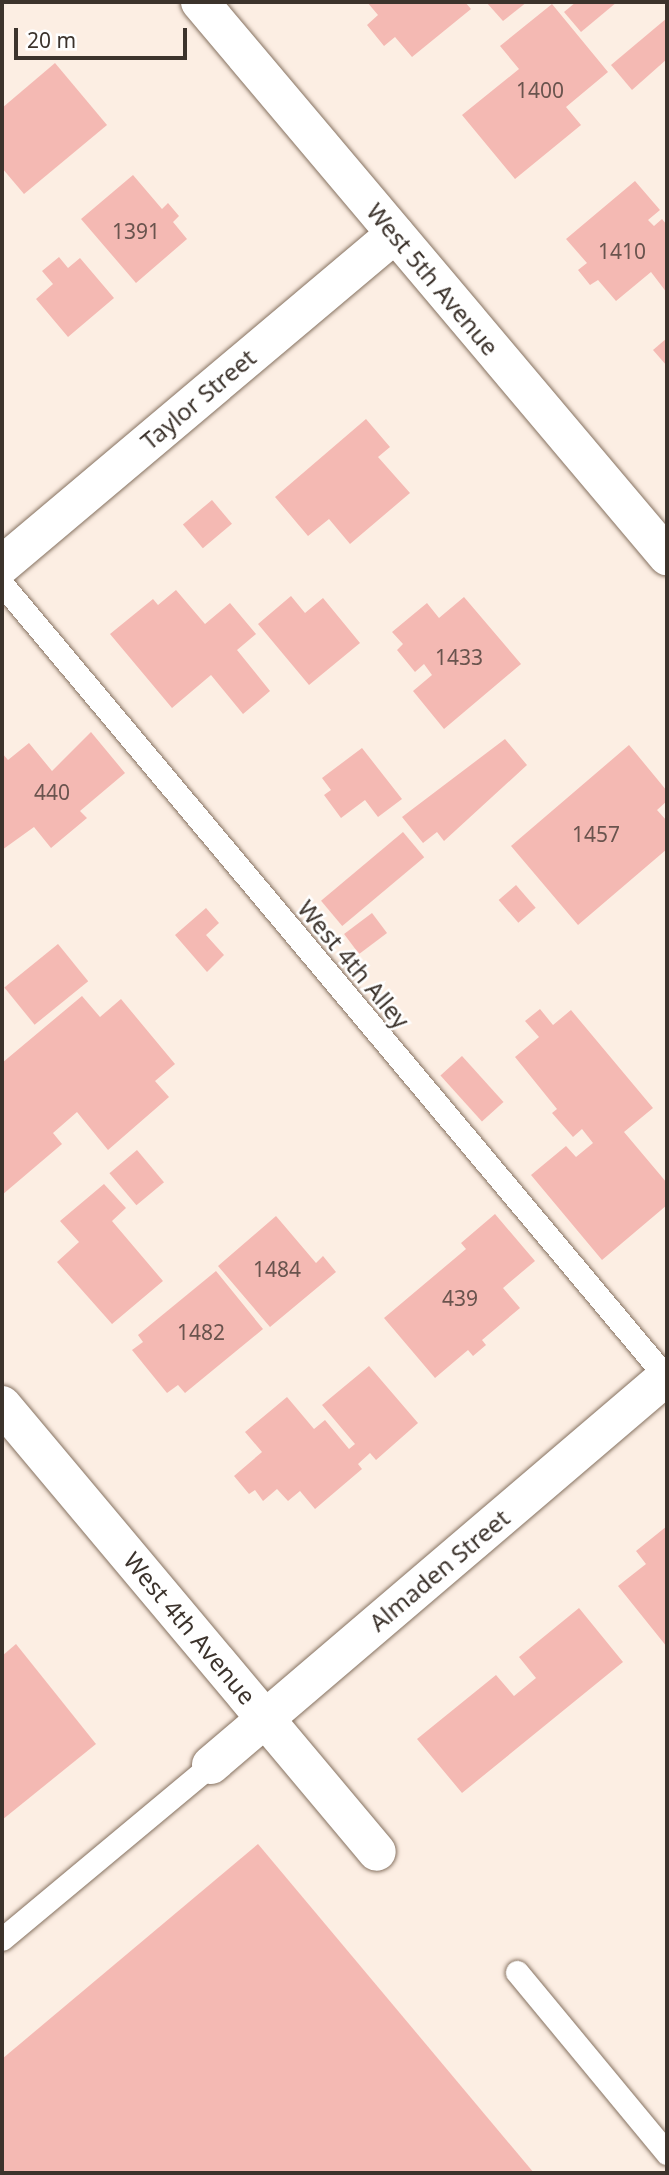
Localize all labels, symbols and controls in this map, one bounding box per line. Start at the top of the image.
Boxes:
scale bar [18,14,191,58]
text: 20 m [27,26,76,54]
house number: 1400 [516,77,564,103]
street label: West 5th Avenue [361,197,505,361]
house number: 1391 [112,218,160,244]
house number: 1410 [598,238,646,264]
street label: Taylor Street [135,343,261,455]
house number: 1433 [435,644,483,670]
house number: 440 [34,779,70,805]
house number: 1457 [572,821,620,847]
street label: West 4th Alley [292,894,416,1034]
house number: 1484 [253,1256,301,1282]
house number: 439 [442,1285,478,1311]
house number: 1482 [177,1319,225,1345]
street label: Almaden Street [363,1503,515,1637]
street label: West 4th Avenue [118,1546,262,1710]

